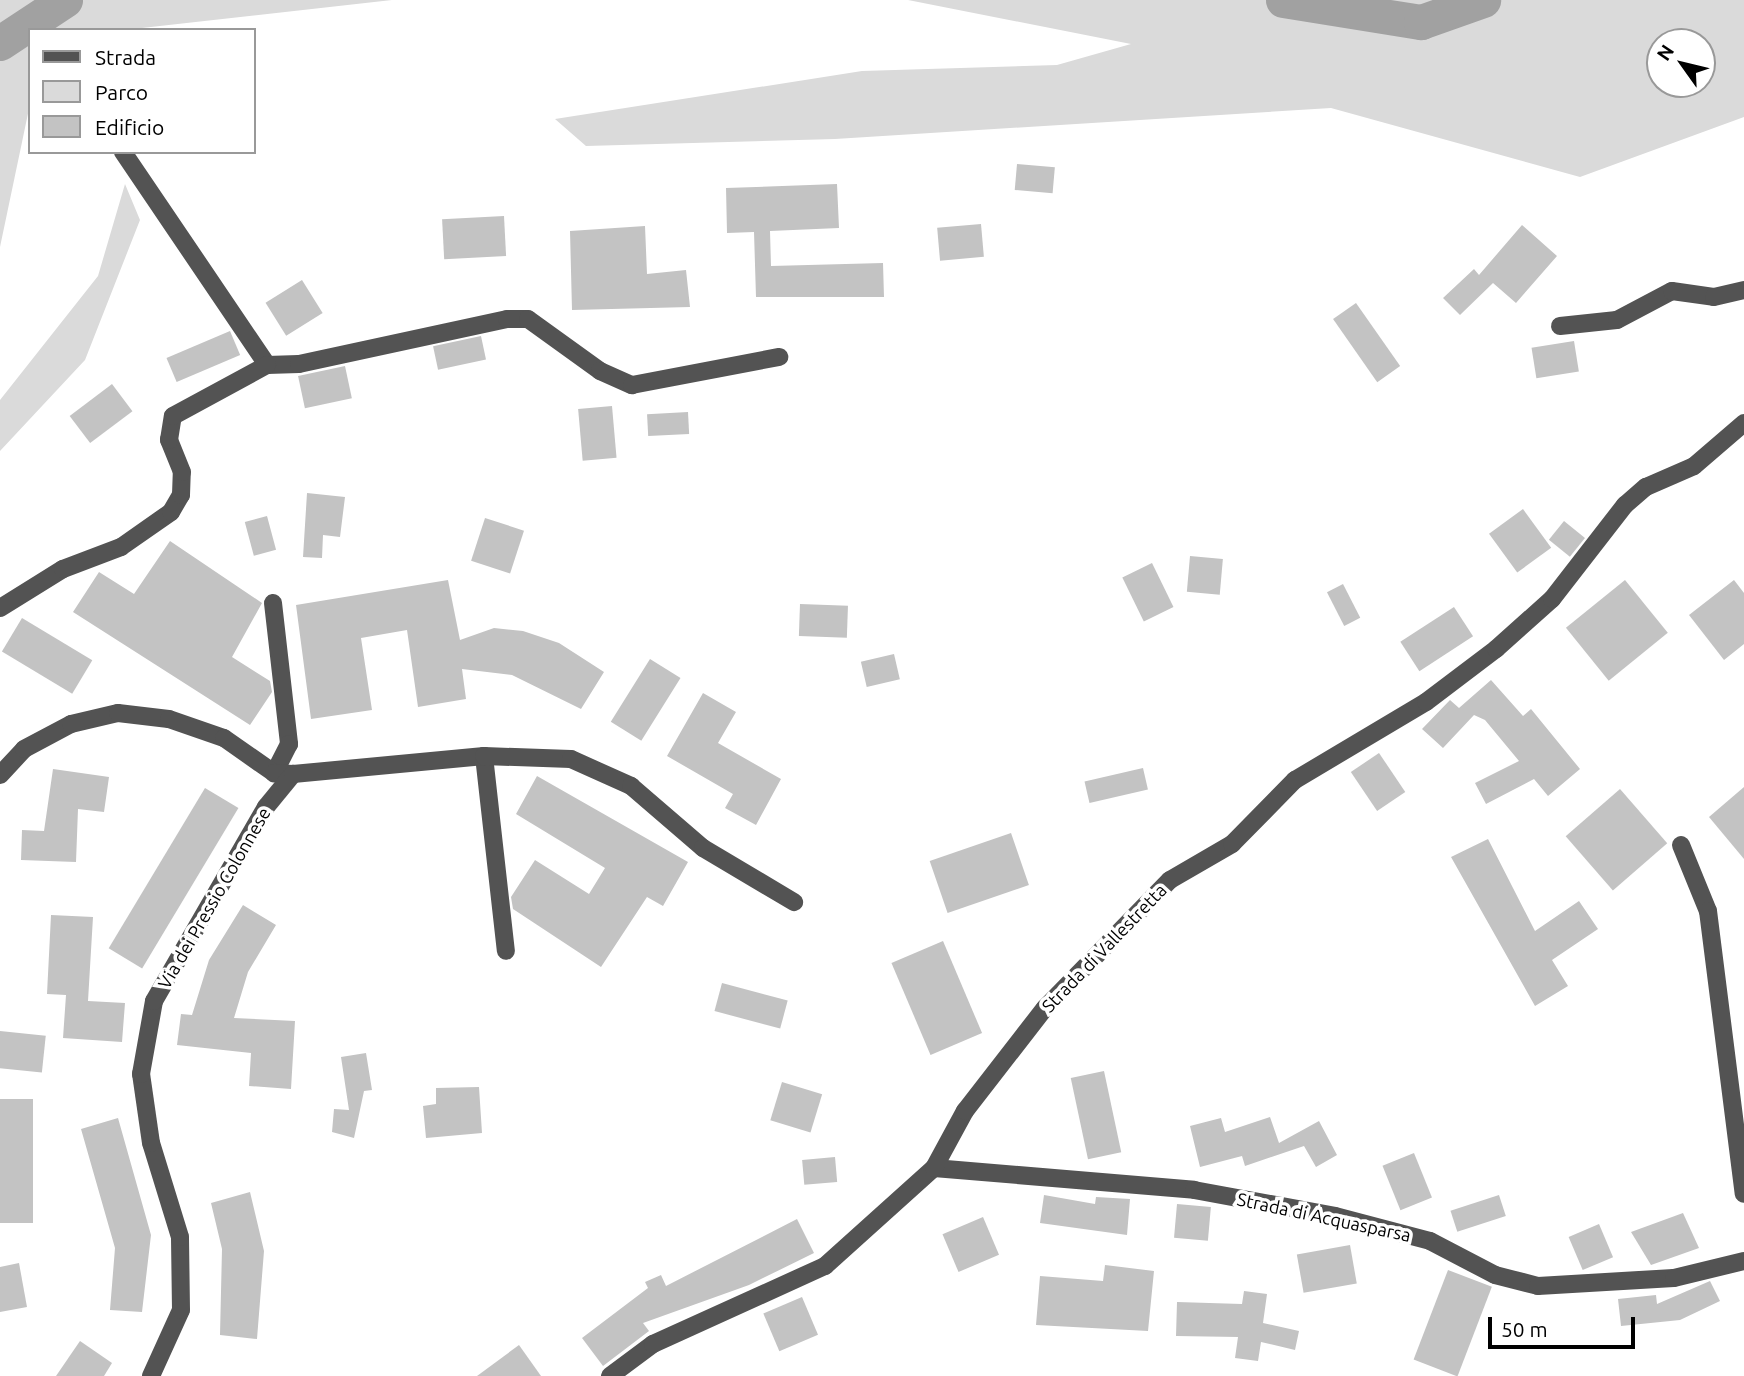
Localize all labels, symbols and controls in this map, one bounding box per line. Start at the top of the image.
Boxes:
legend [28,28,256,154]
north arrow [1646,28,1716,98]
text: N [1652,40,1678,64]
text: Strada [95,45,156,69]
text: Parco [95,80,148,104]
text: Edificio [95,115,164,139]
street label: Via dei Pressio Colonnese [153,803,275,993]
street label: Strada di Vallestretta [1037,879,1171,1017]
street label: Strada di Acquasparsa [1235,1188,1413,1246]
scale bar [1492,1302,1639,1346]
text: 50 m [1501,1317,1548,1341]

